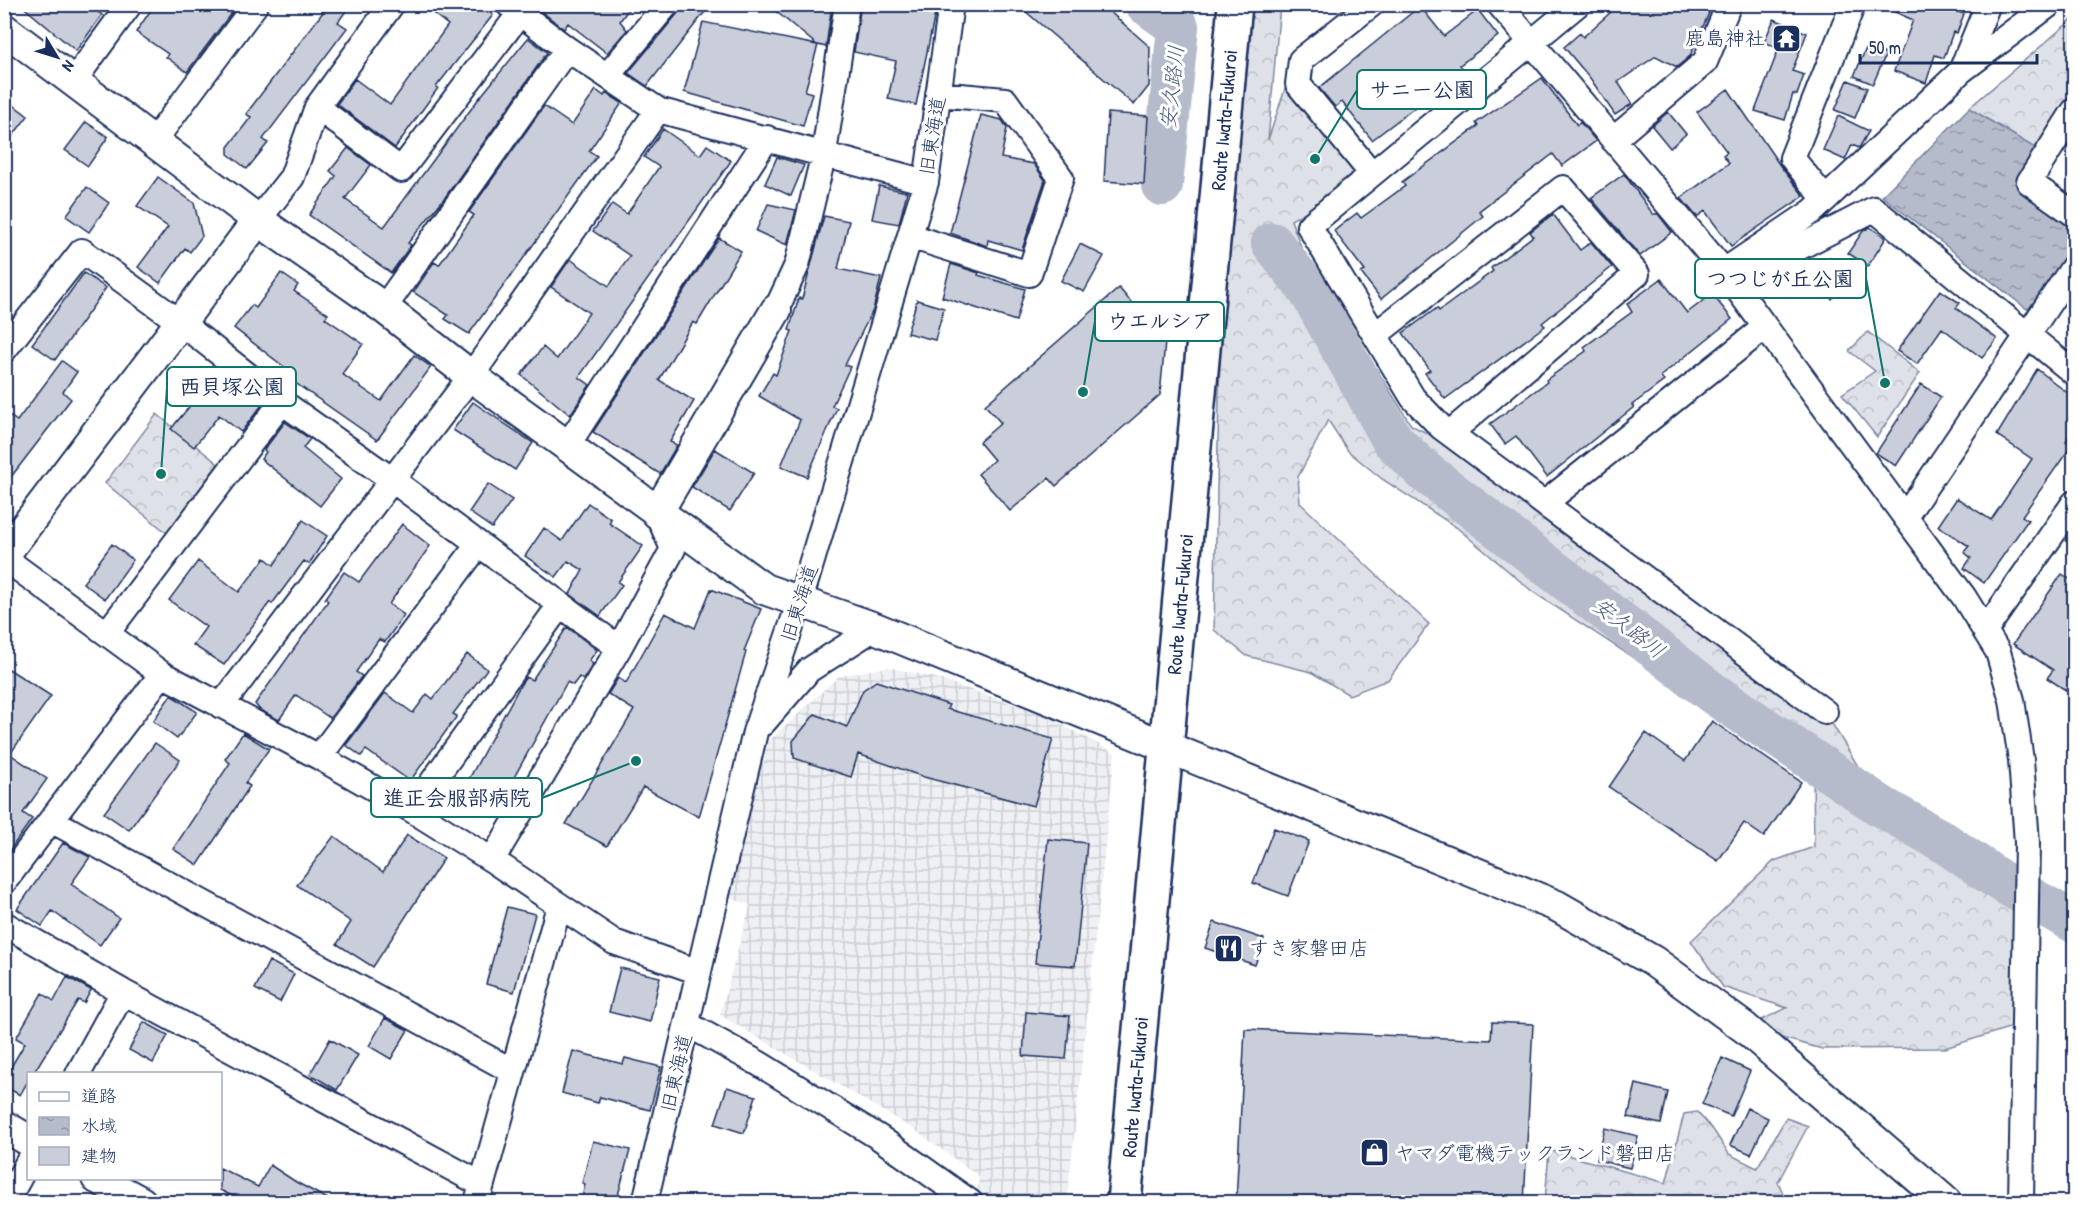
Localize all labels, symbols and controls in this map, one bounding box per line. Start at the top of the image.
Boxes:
temple icon: 鹿島神社 [1770,22,1802,54]
place label: 鹿島神社 [1685,24,1765,51]
north arrow [27,27,87,87]
scale bar [1860,27,2037,65]
text: 50 m [1869,35,1901,60]
water label: 安久路川 [1153,44,1190,130]
street label: Route Iwata-Fukuroi [1204,48,1243,191]
text: N [57,56,80,77]
callout: サニー公園 [1357,70,1486,109]
text: サニー公園 [1370,75,1475,104]
street label: 旧東海道 [912,94,951,178]
callout: つつじが丘公園 [1695,259,1866,298]
text: つつじが丘公園 [1707,264,1854,293]
callout: ウエルシア [1095,302,1224,341]
text: ウエルシア [1107,306,1213,335]
callout: 西貝塚公園 [167,367,296,406]
text: 西貝塚公園 [180,372,285,401]
street label: Route Iwata-Fukuroi [1160,532,1199,675]
street label: 旧東海道 [773,561,824,645]
water label: 安久路川 [1587,590,1671,665]
callout: 進正会服部病院 [371,778,542,817]
text: 進正会服部病院 [384,783,531,812]
restaurant icon: すき家磐田店 [1212,932,1244,964]
place label: すき家磐田店 [1249,934,1369,961]
street label: Route Iwata-Fukuroi [1115,1015,1154,1158]
street label: 旧東海道 [653,1031,698,1115]
legend [27,1072,222,1180]
text: 道路 [81,1083,117,1108]
text: 水域 [81,1113,117,1138]
shop icon: ヤマダ電機テックランド磐田店 [1358,1137,1390,1169]
place label: ヤマダ電機テックランド磐田店 [1395,1139,1675,1166]
text: 建物 [81,1143,117,1168]

